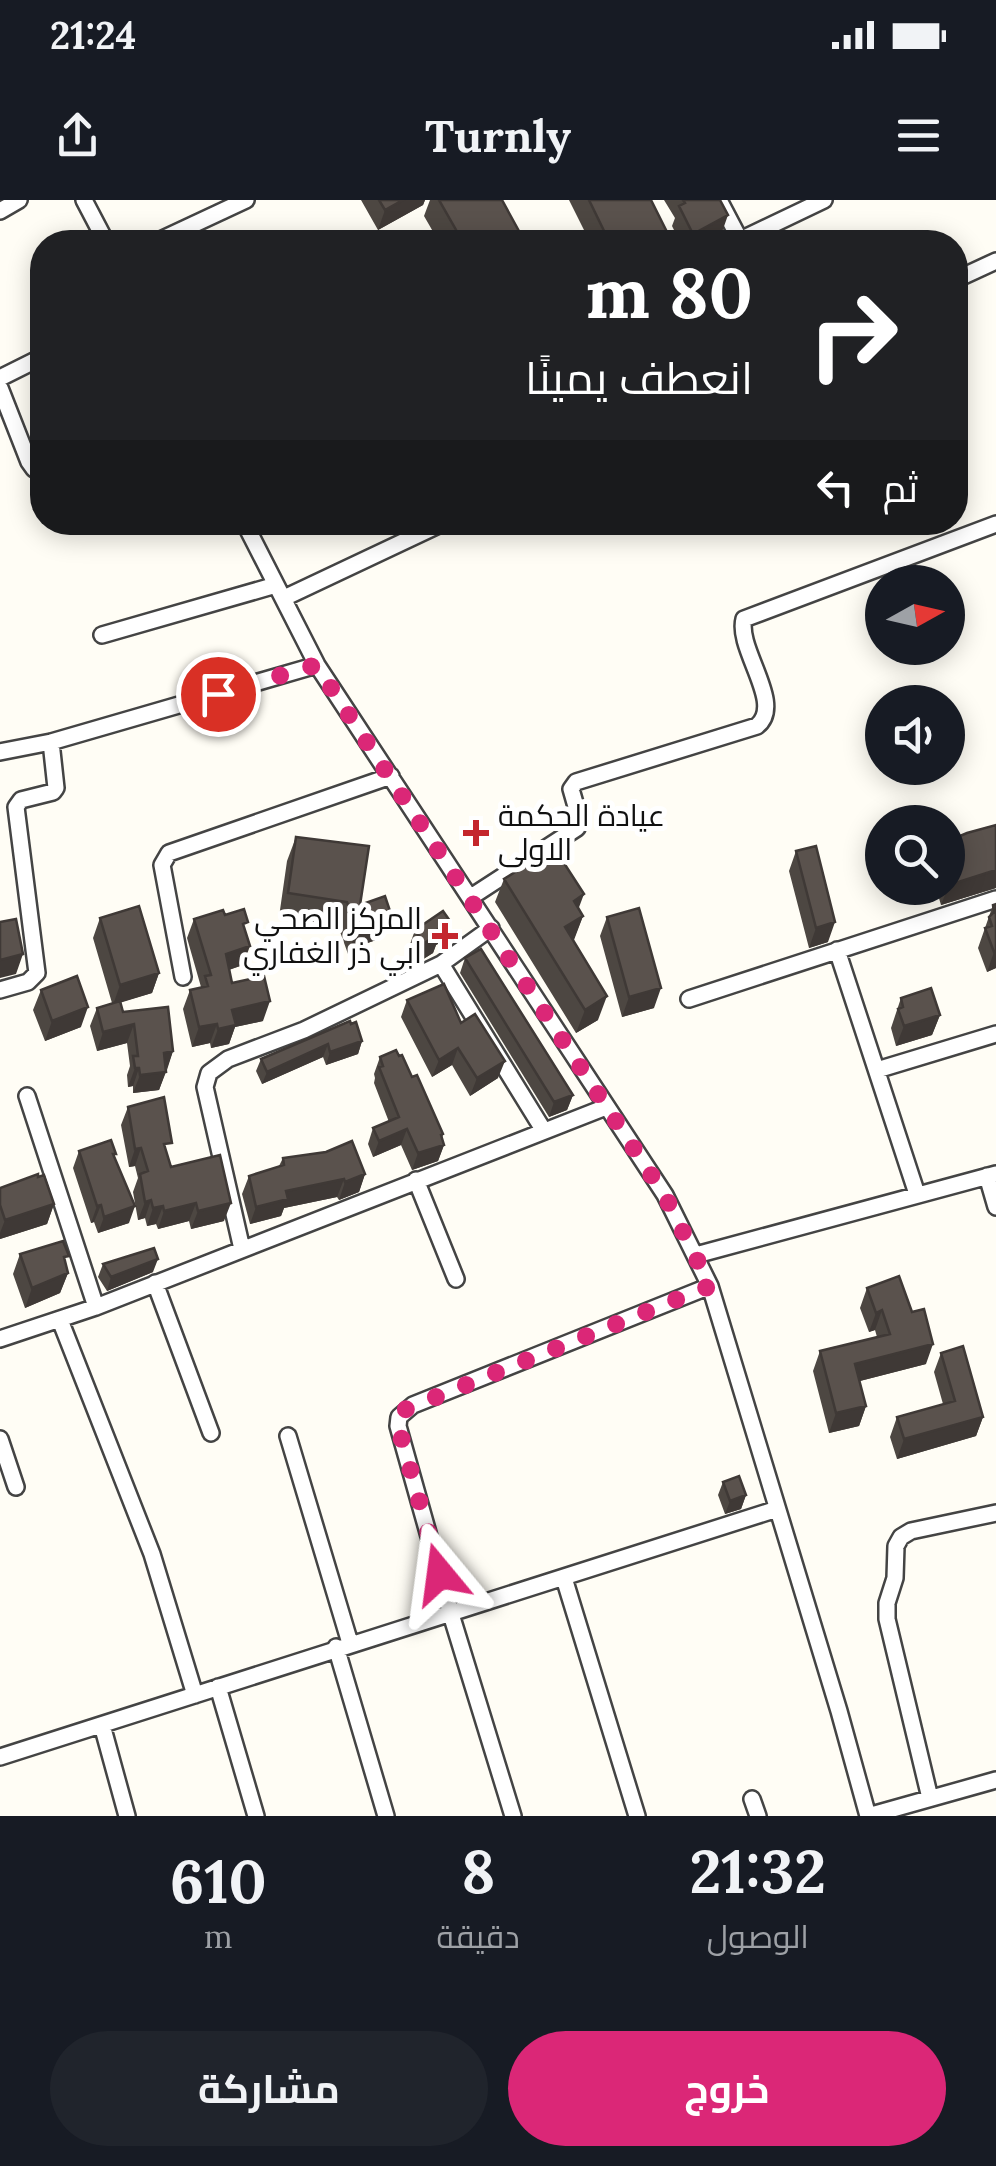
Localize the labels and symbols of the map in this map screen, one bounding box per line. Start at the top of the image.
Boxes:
north arrow [865,565,965,665]
pin [176,652,261,737]
place label: عيادة الحكمة الاولى [498,796,665,868]
marker: عيادة الحكمة الاولى [463,820,489,846]
place label: المركز الصحي ابي ذر الغفاري [243,899,422,976]
marker: المركز الصحي ابي ذر الغفاري [432,923,458,949]
position arrow [388,1522,492,1626]

